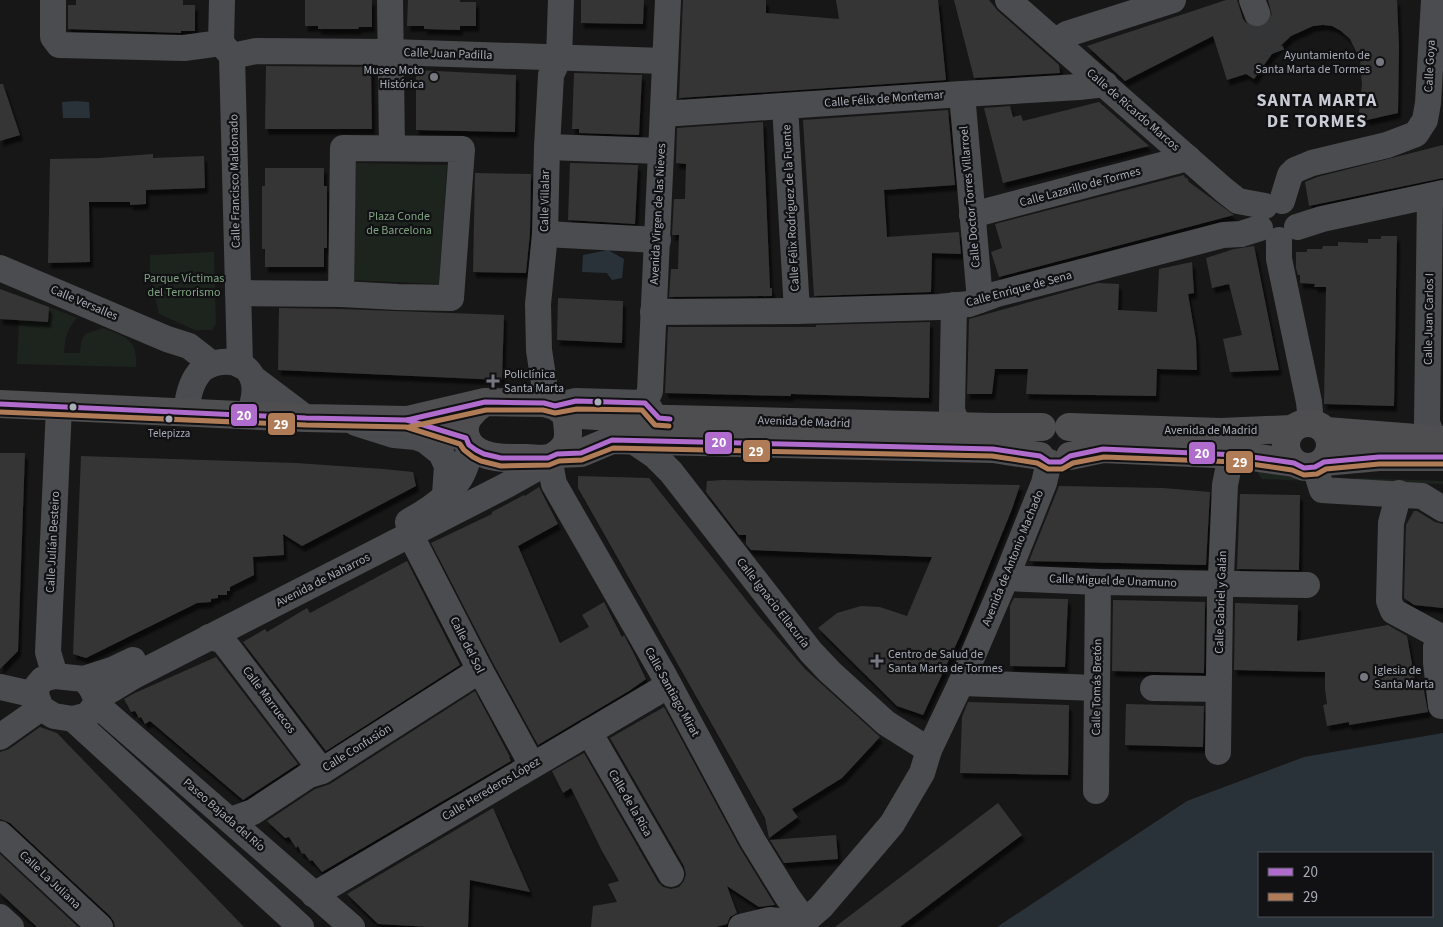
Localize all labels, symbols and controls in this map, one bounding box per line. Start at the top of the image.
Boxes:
street label: Calle Goya [1420,39,1440,93]
street label: Calle Juan Padilla [403,44,493,64]
place label: Ayuntamiento de Santa Marta de Tormes [1255,47,1370,78]
marker: Ayuntamiento de Santa Marta de Tormes [1374,56,1386,68]
place label: Museo Moto Histórica [363,62,424,93]
street label: Calle de Ricardo Marcos [1083,65,1183,155]
marker: Museo Moto Histórica [428,71,440,83]
street label: Calle Félix de Montemar [824,86,945,112]
district label: SANTA MARTA DE TORMES [1257,88,1377,134]
street label: Calle Francisco Maldonado [225,114,245,248]
street label: Calle Félix Rodríguez de la Fuente [778,124,804,292]
street label: Calle Doctor Torres Villarroel [955,125,985,269]
street label: Avenida Virgen de las Nieves [646,143,670,285]
street label: Calle Lazarillo de Tormes [1018,163,1142,211]
street label: Calle Villalar [536,169,554,232]
park label: Plaza Conde de Barcelona [366,208,432,239]
street label: Calle Enrique de Sena [964,267,1074,311]
park label: Parque Víctimas del Terrorismo [144,270,224,301]
street label: Calle Juan Carlos I [1420,273,1438,365]
street label: Calle Versalles [48,281,120,325]
place label: Policlínica Santa Marta [504,366,564,397]
marker: Policlínica Santa Marta [486,374,500,388]
unlabelled marker [593,397,603,407]
unlabelled marker [68,402,78,412]
line badge: 20 [230,403,258,427]
text: 20 [237,406,251,426]
line badge: 29 [267,412,296,436]
street label: Avenida de Madrid [757,412,851,432]
marker: Telepizza [164,414,174,424]
text: 29 [274,415,288,435]
street label: Avenida de Madrid [1165,422,1257,439]
place label: Telepizza [148,426,190,441]
line badge: 20 [704,431,733,455]
text: 20 [712,433,726,453]
line badge: 29 [742,439,771,463]
line badge: 20 [1188,441,1216,465]
text: 29 [749,442,763,462]
text: 20 [1195,444,1209,464]
line badge: 29 [1225,450,1254,474]
text: 29 [1233,453,1247,473]
street label: Avenida de Antonio Machado [978,487,1048,629]
street label: Calle Julián Besteiro [42,491,64,593]
street label: Avenida de Naharros [273,549,373,611]
street label: Calle Gabriel y Galán [1211,550,1231,654]
street label: Calle Ignacio Ellacuría [732,554,814,652]
street label: Calle Miguel de Unamuno [1049,570,1177,592]
street label: Calle del Sol [445,614,489,676]
street label: Calle Tomás Bretón [1088,638,1106,736]
street label: Calle Santiago Mirat [640,644,704,740]
place label: Centro de Salud de Santa Marta de Tormes [888,646,1003,677]
marker: Centro de Salud de Santa Marta de Tormes [870,654,884,668]
place label: Iglesia de Santa Marta [1374,662,1434,693]
street label: Calle Marruecos [238,663,300,737]
marker: Iglesia de Santa Marta [1358,671,1370,683]
street label: Calle Confusión [319,720,395,776]
street label: Calle Herederos López [439,753,543,825]
street label: Calle de la Risa [604,766,656,840]
street label: Paseo Bajada del Río [179,775,269,855]
street label: Calle La Juliana [15,847,85,913]
legend [1258,852,1433,917]
text: 20 [1303,862,1318,883]
text: 29 [1303,887,1318,908]

